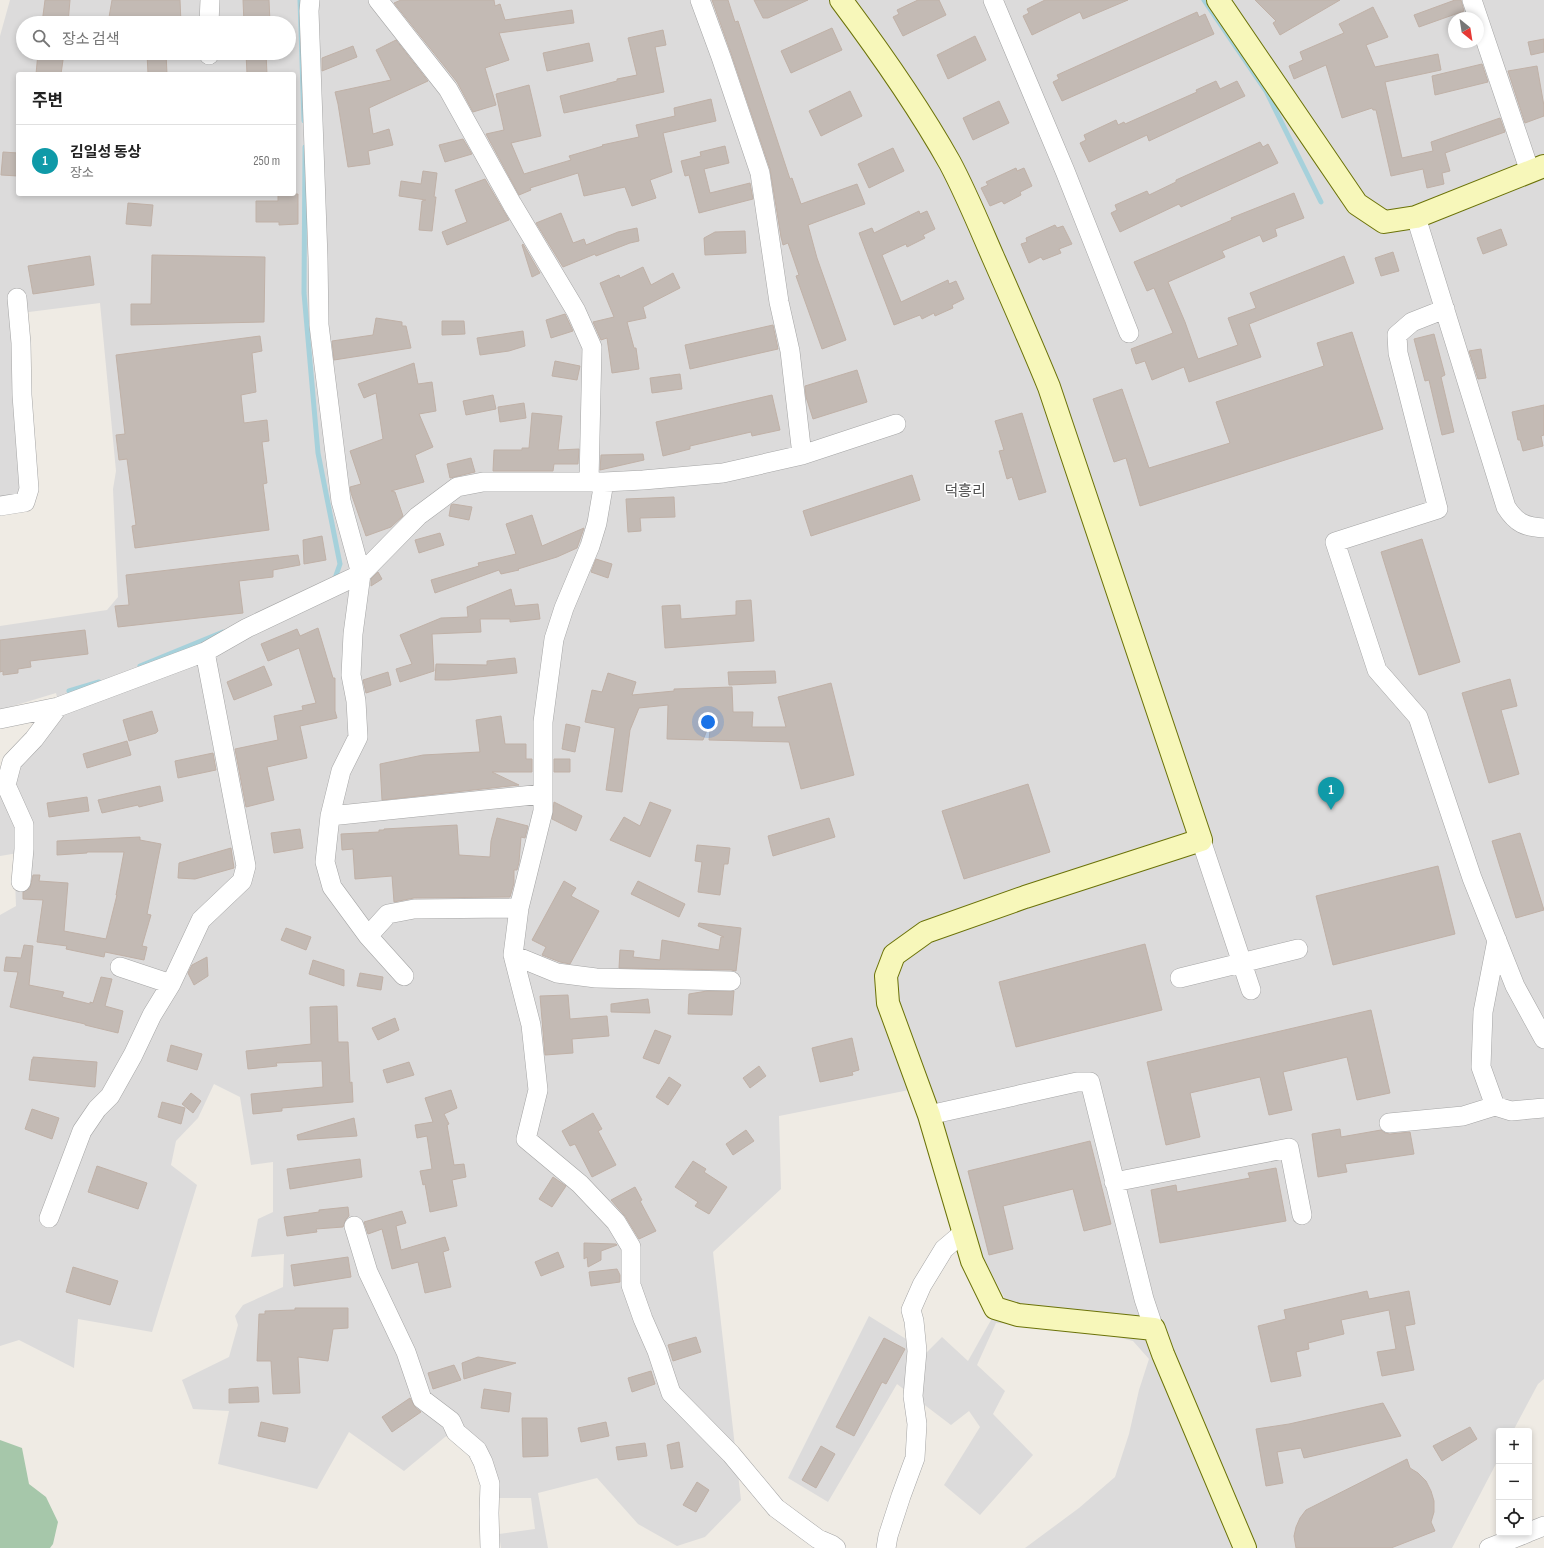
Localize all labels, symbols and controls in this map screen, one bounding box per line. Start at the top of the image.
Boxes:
north arrow [1448,12,1484,48]
search box [16,16,296,60]
icon: search [30,27,52,49]
text: 장소 검색 [62,30,120,49]
text: 주변 [32,91,63,111]
text: 김일성 동상 [70,143,141,162]
text: 1 [42,153,48,169]
text: 250 m [253,153,280,169]
text: 장소 [70,165,94,181]
district label: 덕흥리 [944,482,986,501]
your location [698,712,718,732]
pin: 1 [1318,777,1344,810]
map controls [1496,1428,1532,1536]
button: + [1496,1428,1532,1464]
button: − [1496,1464,1532,1500]
button: locate [1496,1500,1532,1536]

